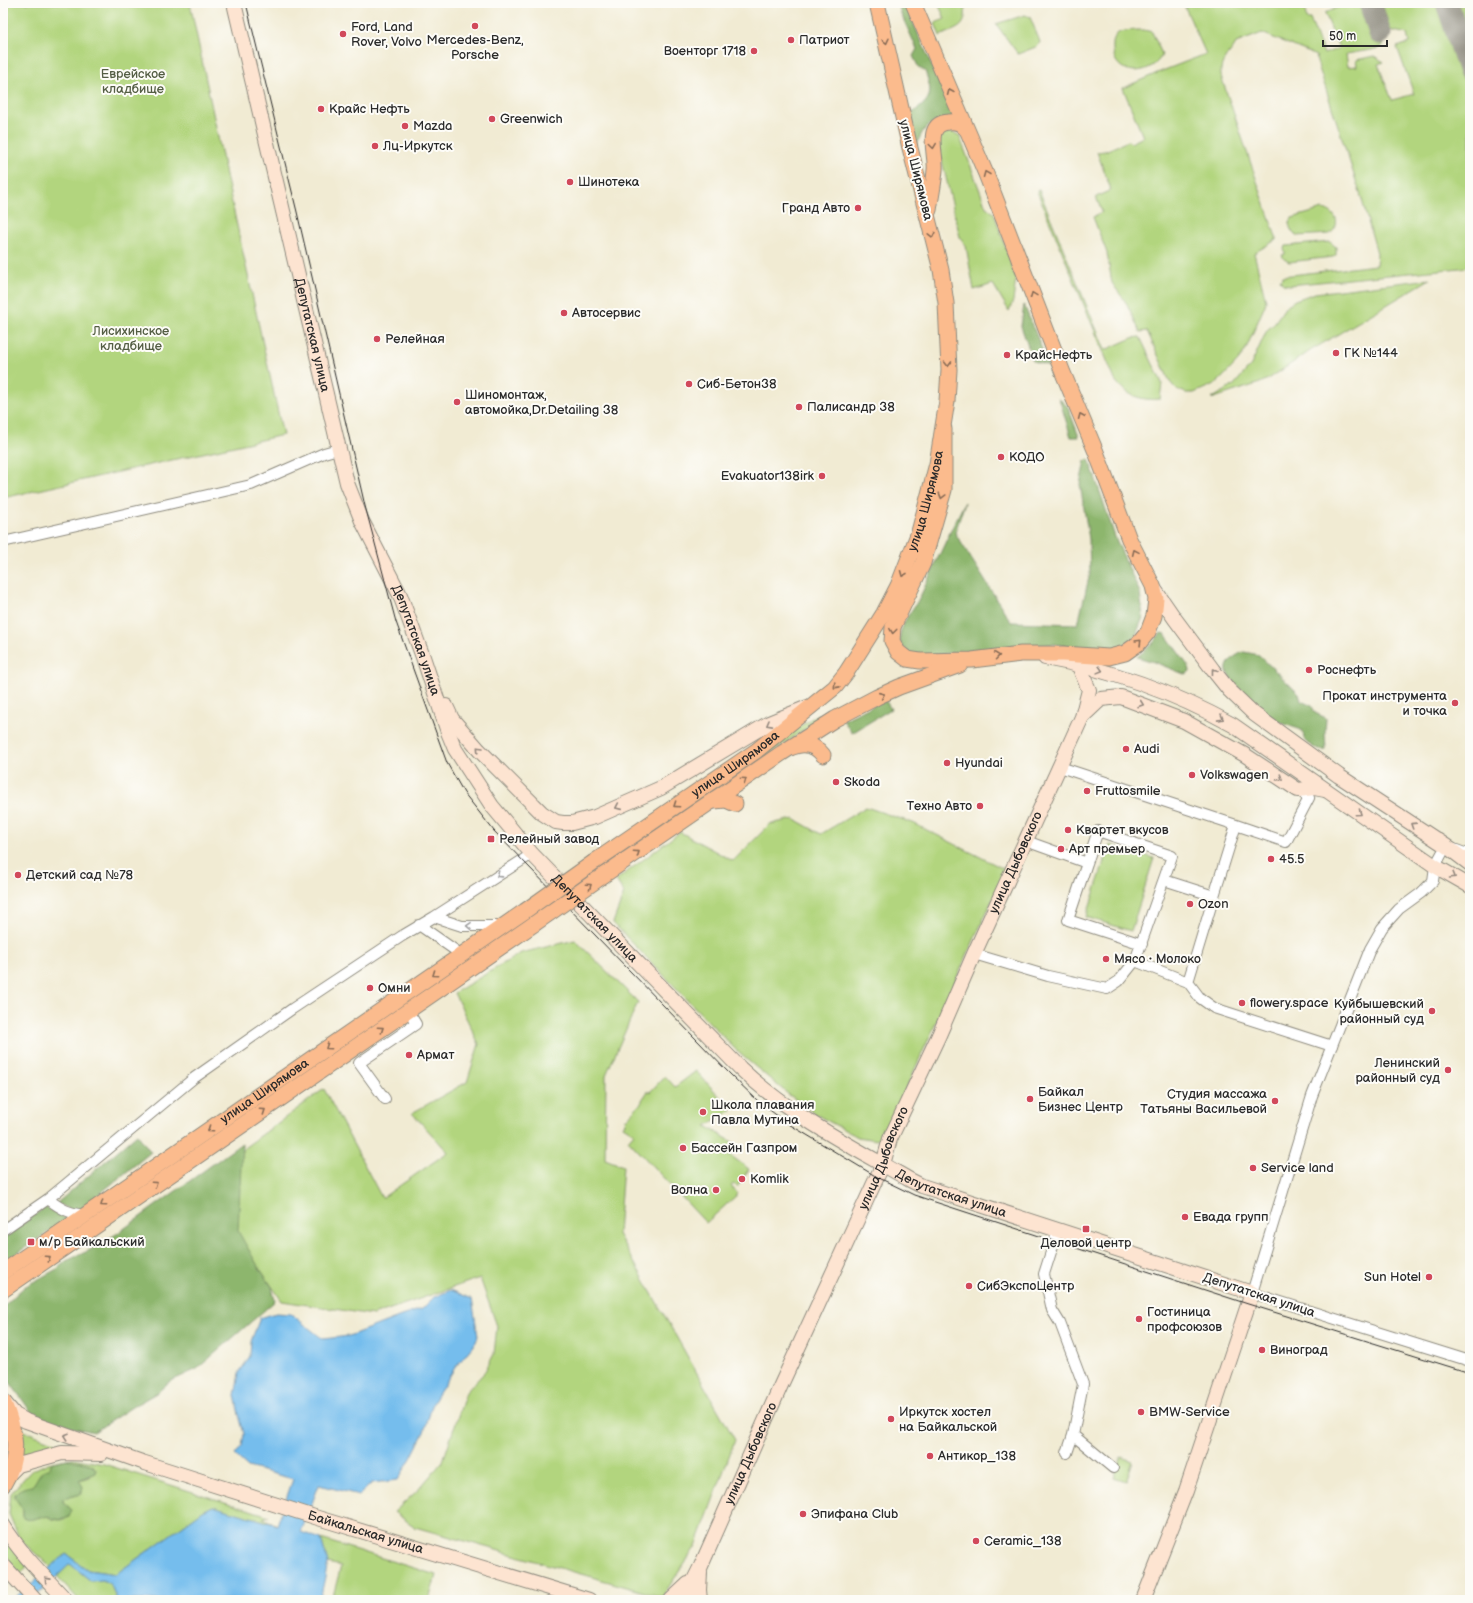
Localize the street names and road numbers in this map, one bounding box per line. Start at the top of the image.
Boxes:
street label: улица Ширямова [896,118,936,223]
street label: Депутатская улица [291,276,333,394]
street label: улица Ширямова [904,449,947,554]
street label: Депутатская улица [388,582,443,698]
street label: улица Ширямова [689,727,783,801]
street label: улица Дыбовского [986,809,1046,916]
street label: Депутатская улица [548,871,641,966]
street label: улица Ширямова [217,1055,312,1127]
street label: улица Дыбовского [855,1104,912,1212]
street label: Депутатская улица [893,1166,1009,1221]
street label: Депутатская улица [1201,1269,1317,1321]
street label: улица Дыбовского [721,1400,780,1507]
street label: Байкальская улица [306,1507,426,1558]

